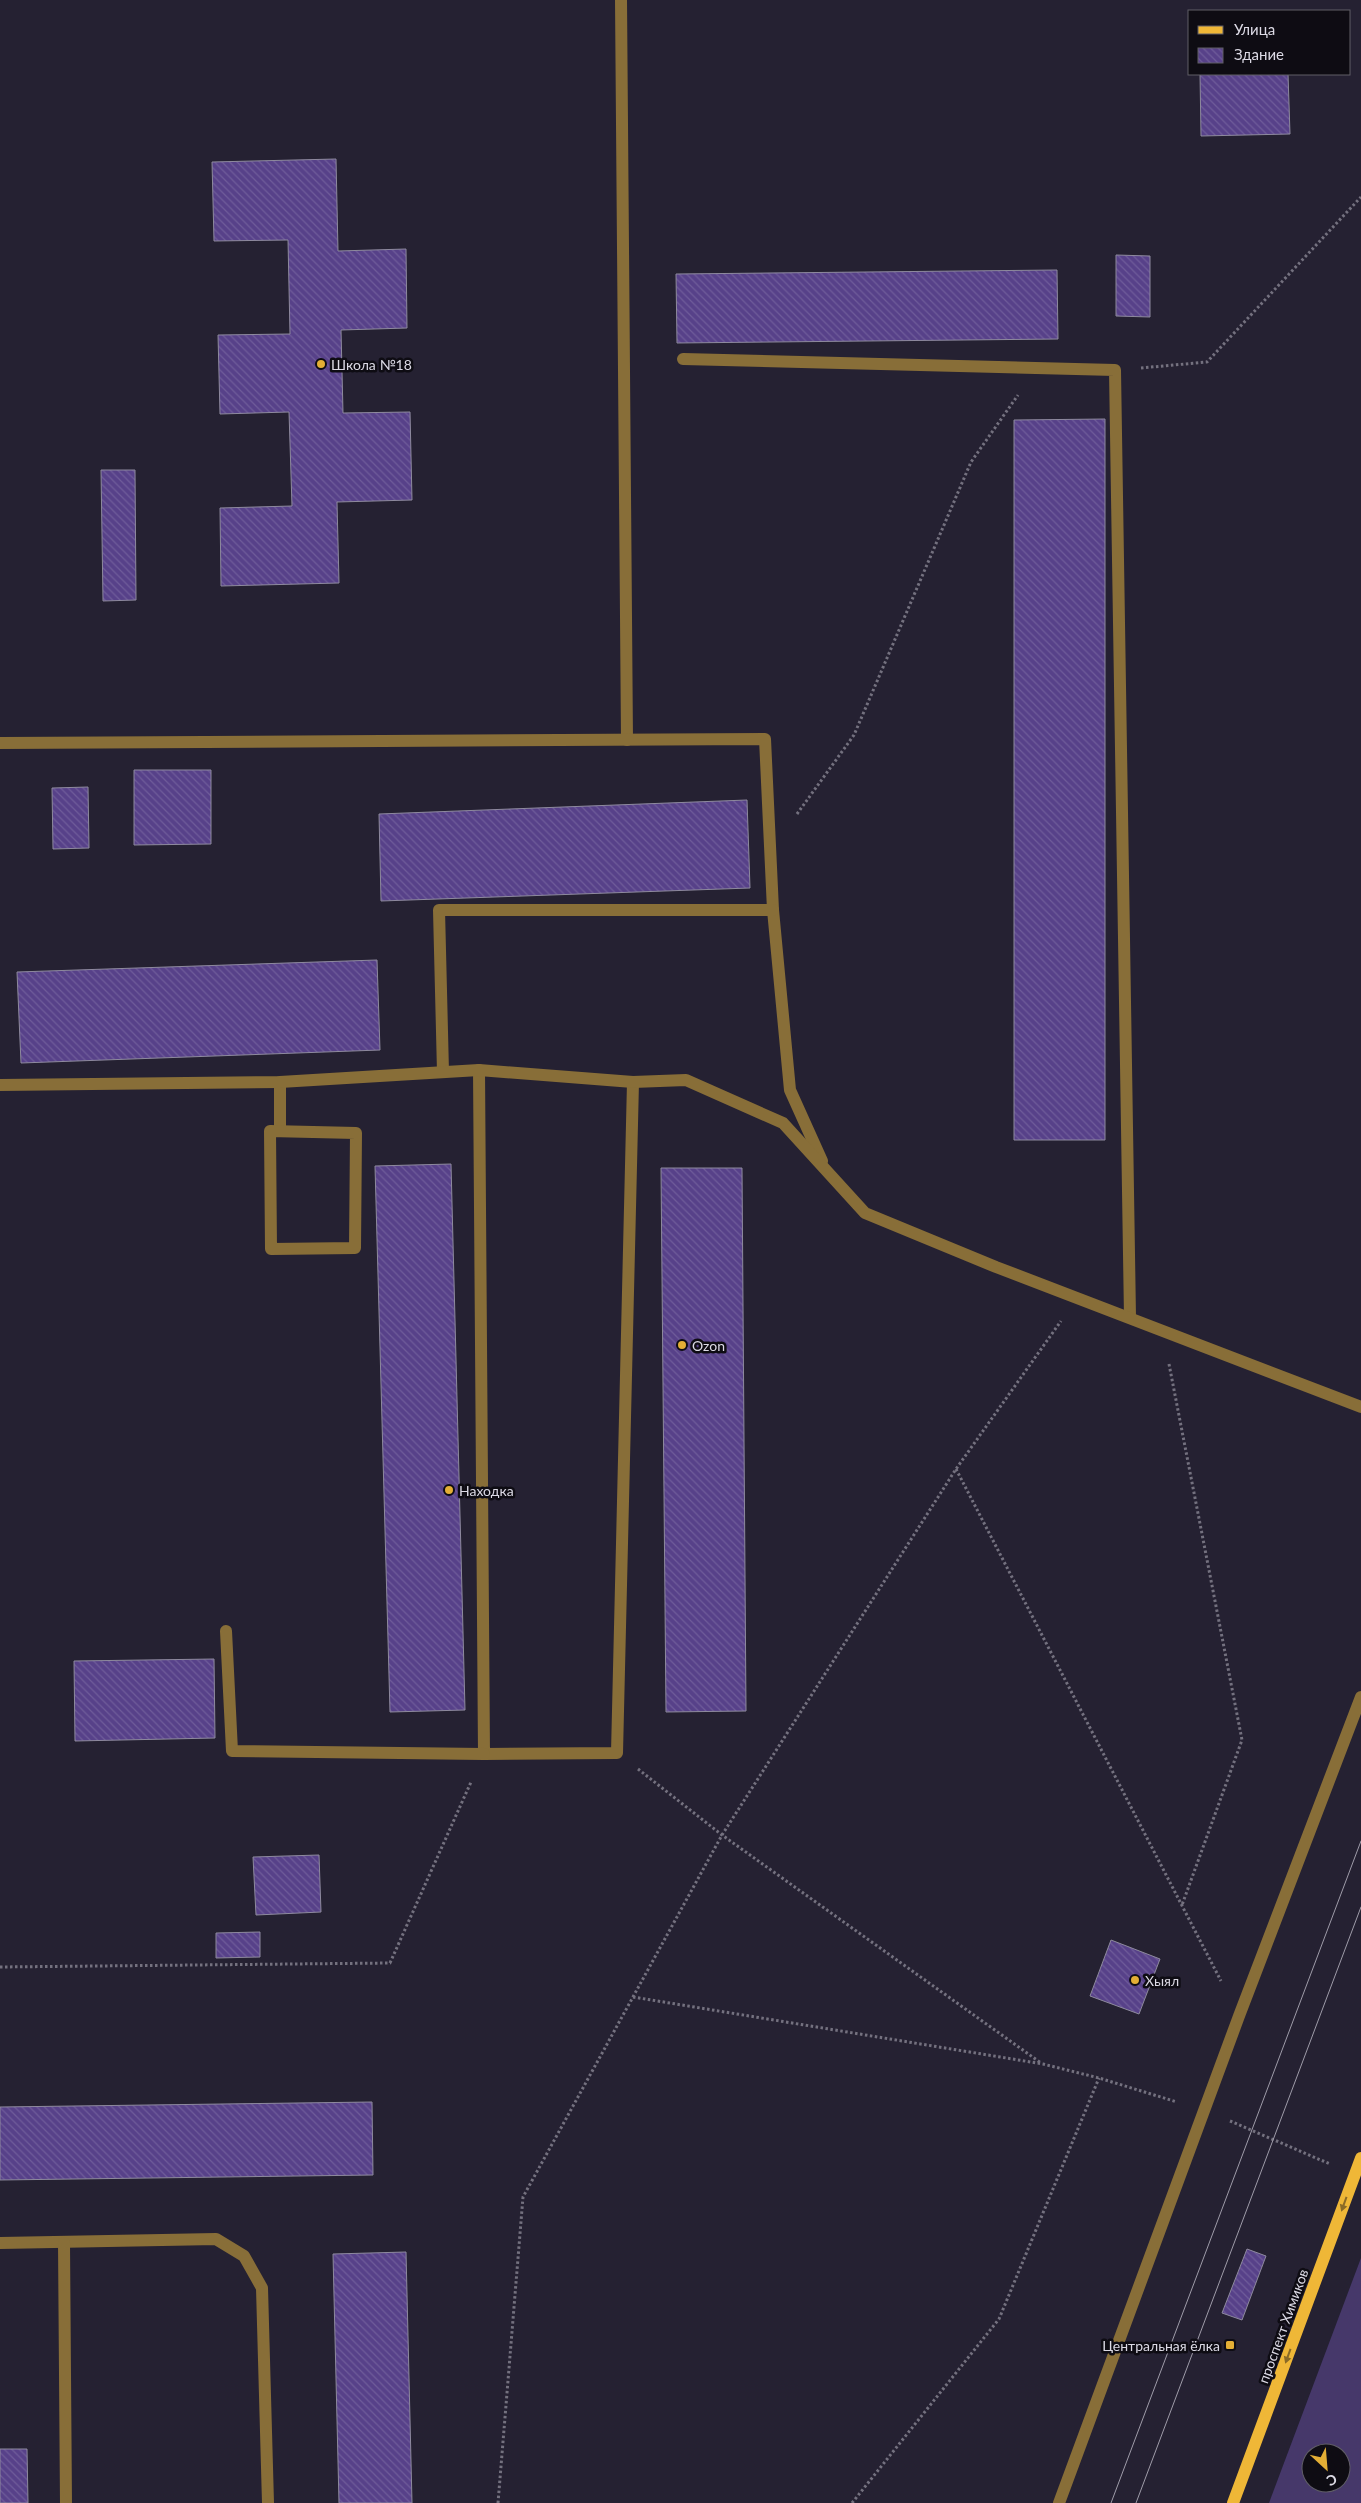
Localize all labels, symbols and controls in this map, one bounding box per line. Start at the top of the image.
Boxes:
legend [1188,10,1351,75]
text: Улица [1234,20,1275,38]
text: Здание [1234,45,1284,63]
place label: Школа №18 [331,356,412,373]
marker: Школа №18 [315,358,327,370]
place label: Ozon [692,1337,725,1354]
marker: Ozon [676,1339,688,1351]
place label: Находка [459,1482,514,1499]
marker: Находка [443,1484,455,1496]
place label: Хыял [1145,1972,1179,1989]
marker: Хыял [1129,1974,1141,1986]
one-way arrow [1340,2197,1348,2212]
street label: проспект Химиков [1254,2267,1312,2385]
place label: Центральная ёлка [1102,2337,1220,2354]
marker: Центральная ёлка [1224,2339,1236,2351]
one-way arrow [1284,2349,1291,2364]
north arrow [1301,2443,1351,2493]
text: С [1323,2470,1340,2490]

